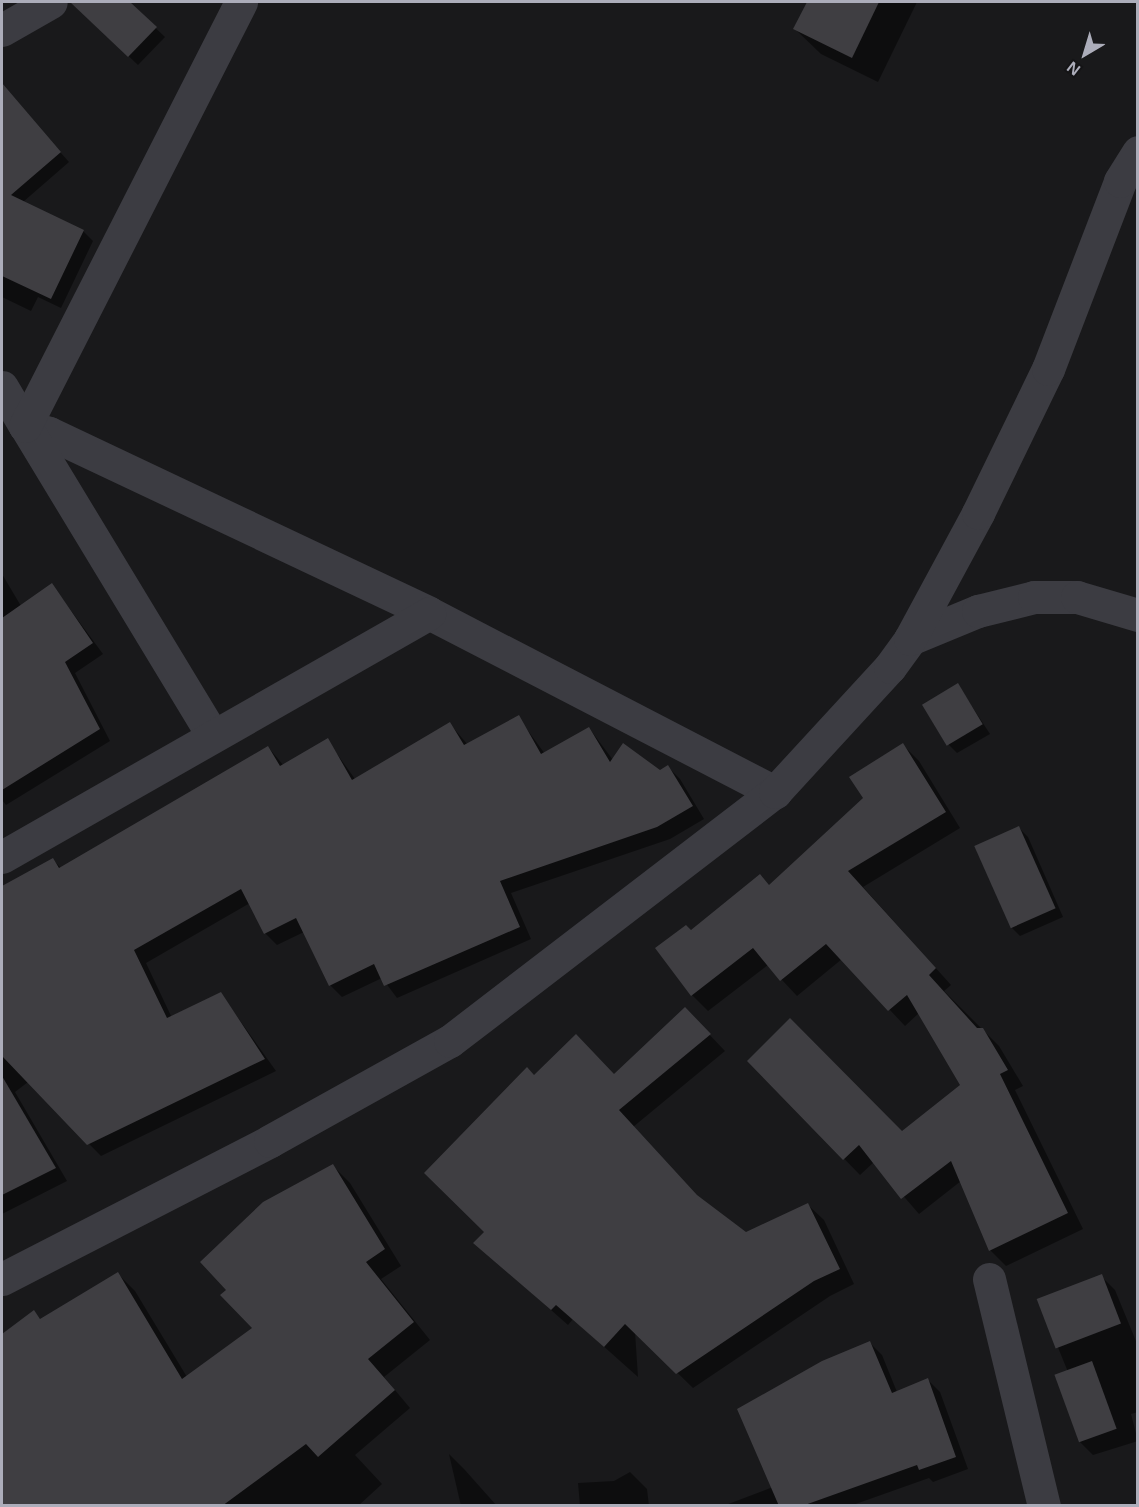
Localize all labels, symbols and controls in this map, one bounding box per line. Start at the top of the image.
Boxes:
north arrow [1055,24,1115,84]
text: N [1064,58,1083,79]

